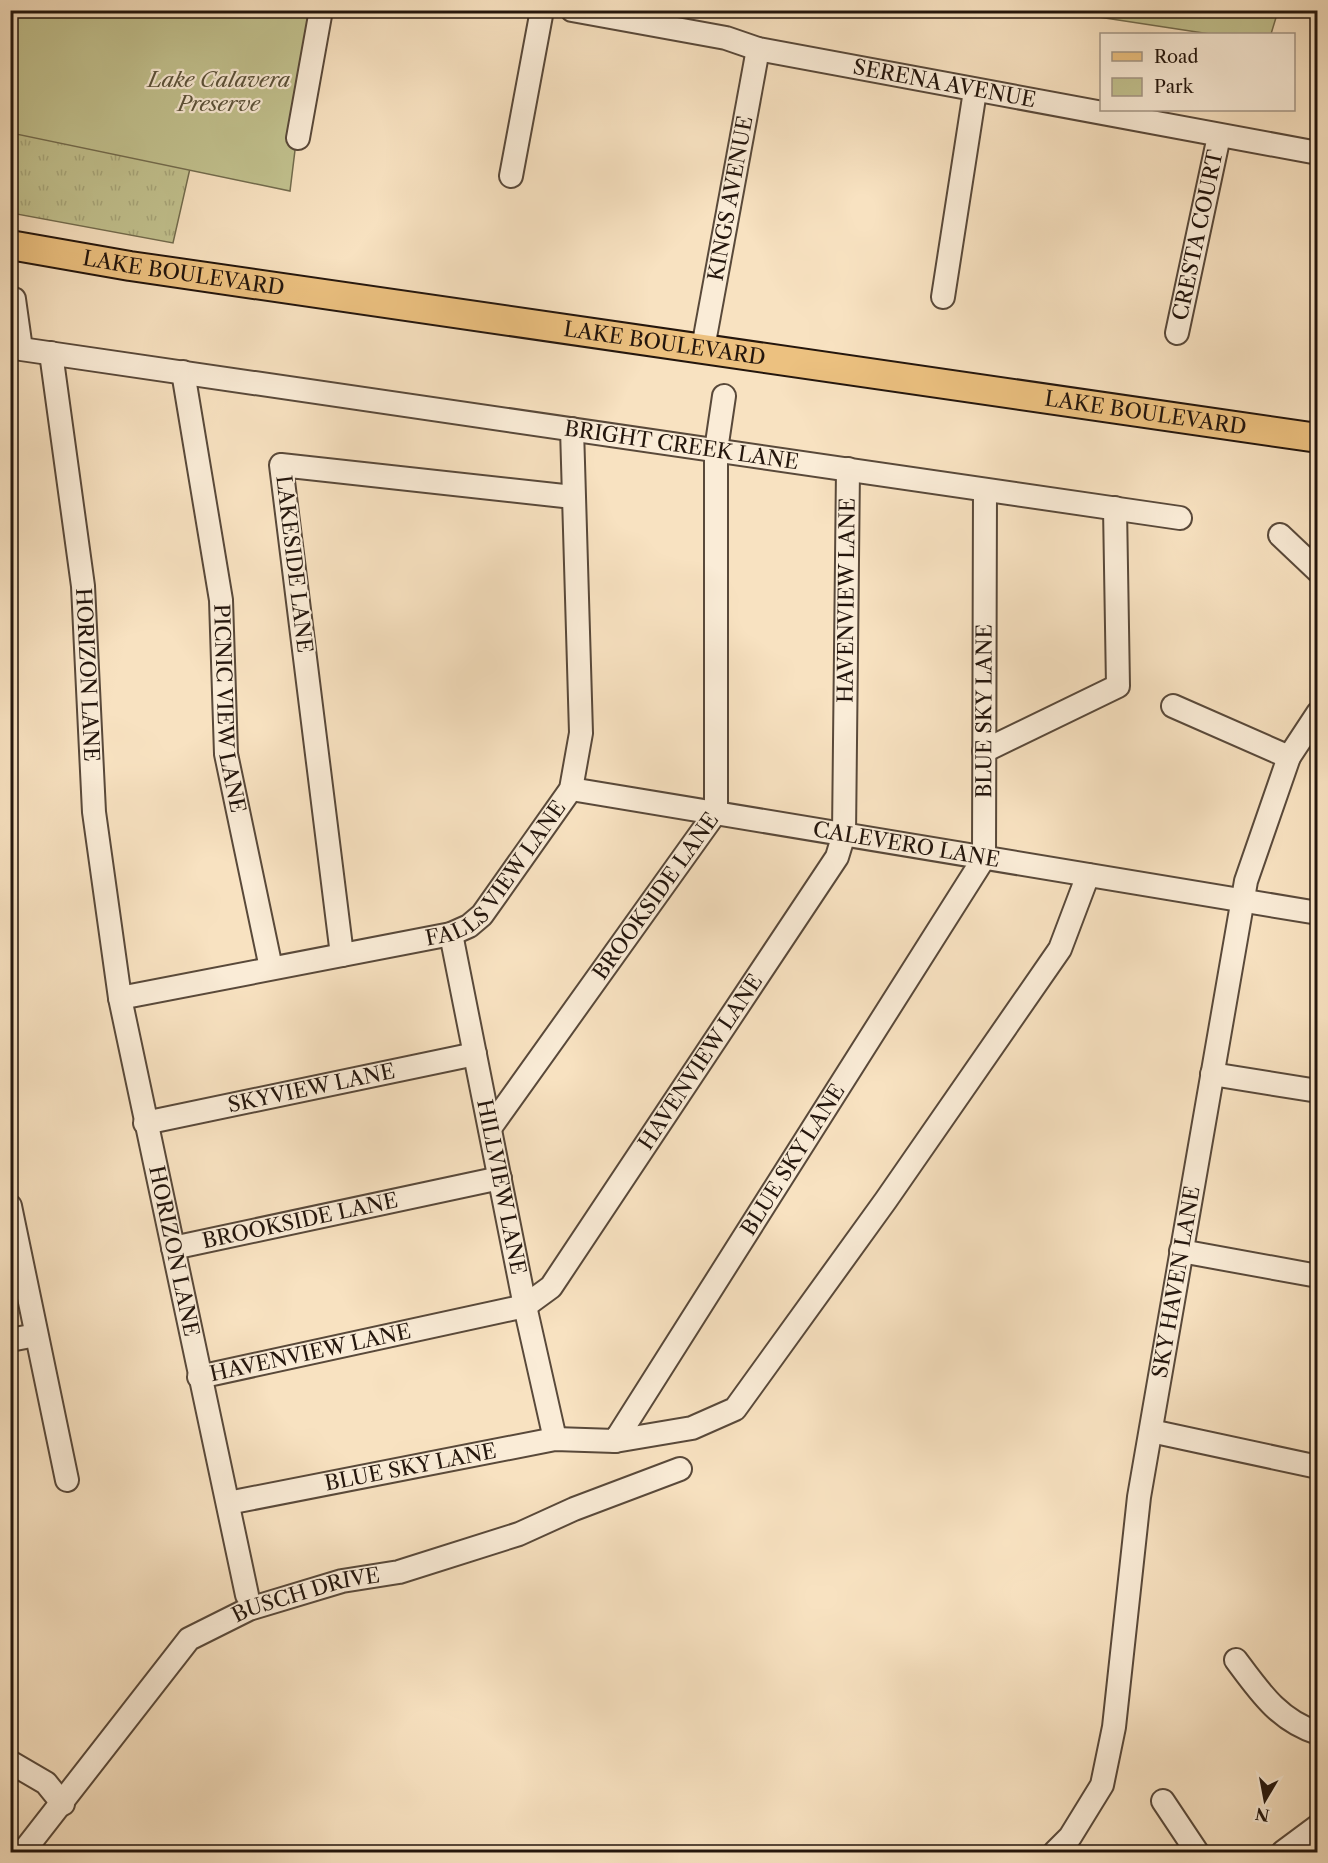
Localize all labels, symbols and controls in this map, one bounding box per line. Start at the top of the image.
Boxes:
legend [1100,33,1295,111]
text: Road [1154,46,1199,68]
street label: SERENA AVENUE [851,54,1038,112]
park label: Lake Calavera Preserve [146,67,291,116]
text: Park [1154,76,1195,98]
street label: KINGS AVENUE [703,114,757,283]
street label: CRESTA COURT [1167,147,1228,323]
street label: LAKE BOULEVARD [81,245,286,300]
street label: LAKE BOULEVARD [562,316,767,370]
street label: LAKE BOULEVARD [1043,386,1248,440]
street label: BRIGHT CREEK LANE [563,415,800,474]
street label: LAKESIDE LANE [271,474,318,654]
street label: HAVENVIEW LANE [832,498,860,703]
street label: HORIZON LANE [71,587,105,762]
street label: PICNIC VIEW LANE [209,603,251,815]
street label: BLUE SKY LANE [971,624,997,798]
street label: FALLS VIEW LANE [423,796,571,951]
street label: BROOKSIDE LANE [587,808,724,984]
street label: CALEVERO LANE [811,816,1002,872]
street label: HAVENVIEW LANE [633,969,767,1154]
street label: SKYVIEW LANE [225,1058,397,1117]
street label: BLUE SKY LANE [735,1079,850,1240]
street label: HILLVIEW LANE [472,1097,531,1277]
street label: HORIZON LANE [144,1163,205,1339]
street label: SKY HAVEN LANE [1147,1184,1205,1380]
street label: BROOKSIDE LANE [200,1187,400,1253]
street label: HAVENVIEW LANE [207,1318,413,1386]
street label: BLUE SKY LANE [323,1438,498,1496]
street label: BUSCH DRIVE [228,1562,382,1628]
north arrow [1235,1770,1295,1830]
text: N [1254,1804,1271,1826]

